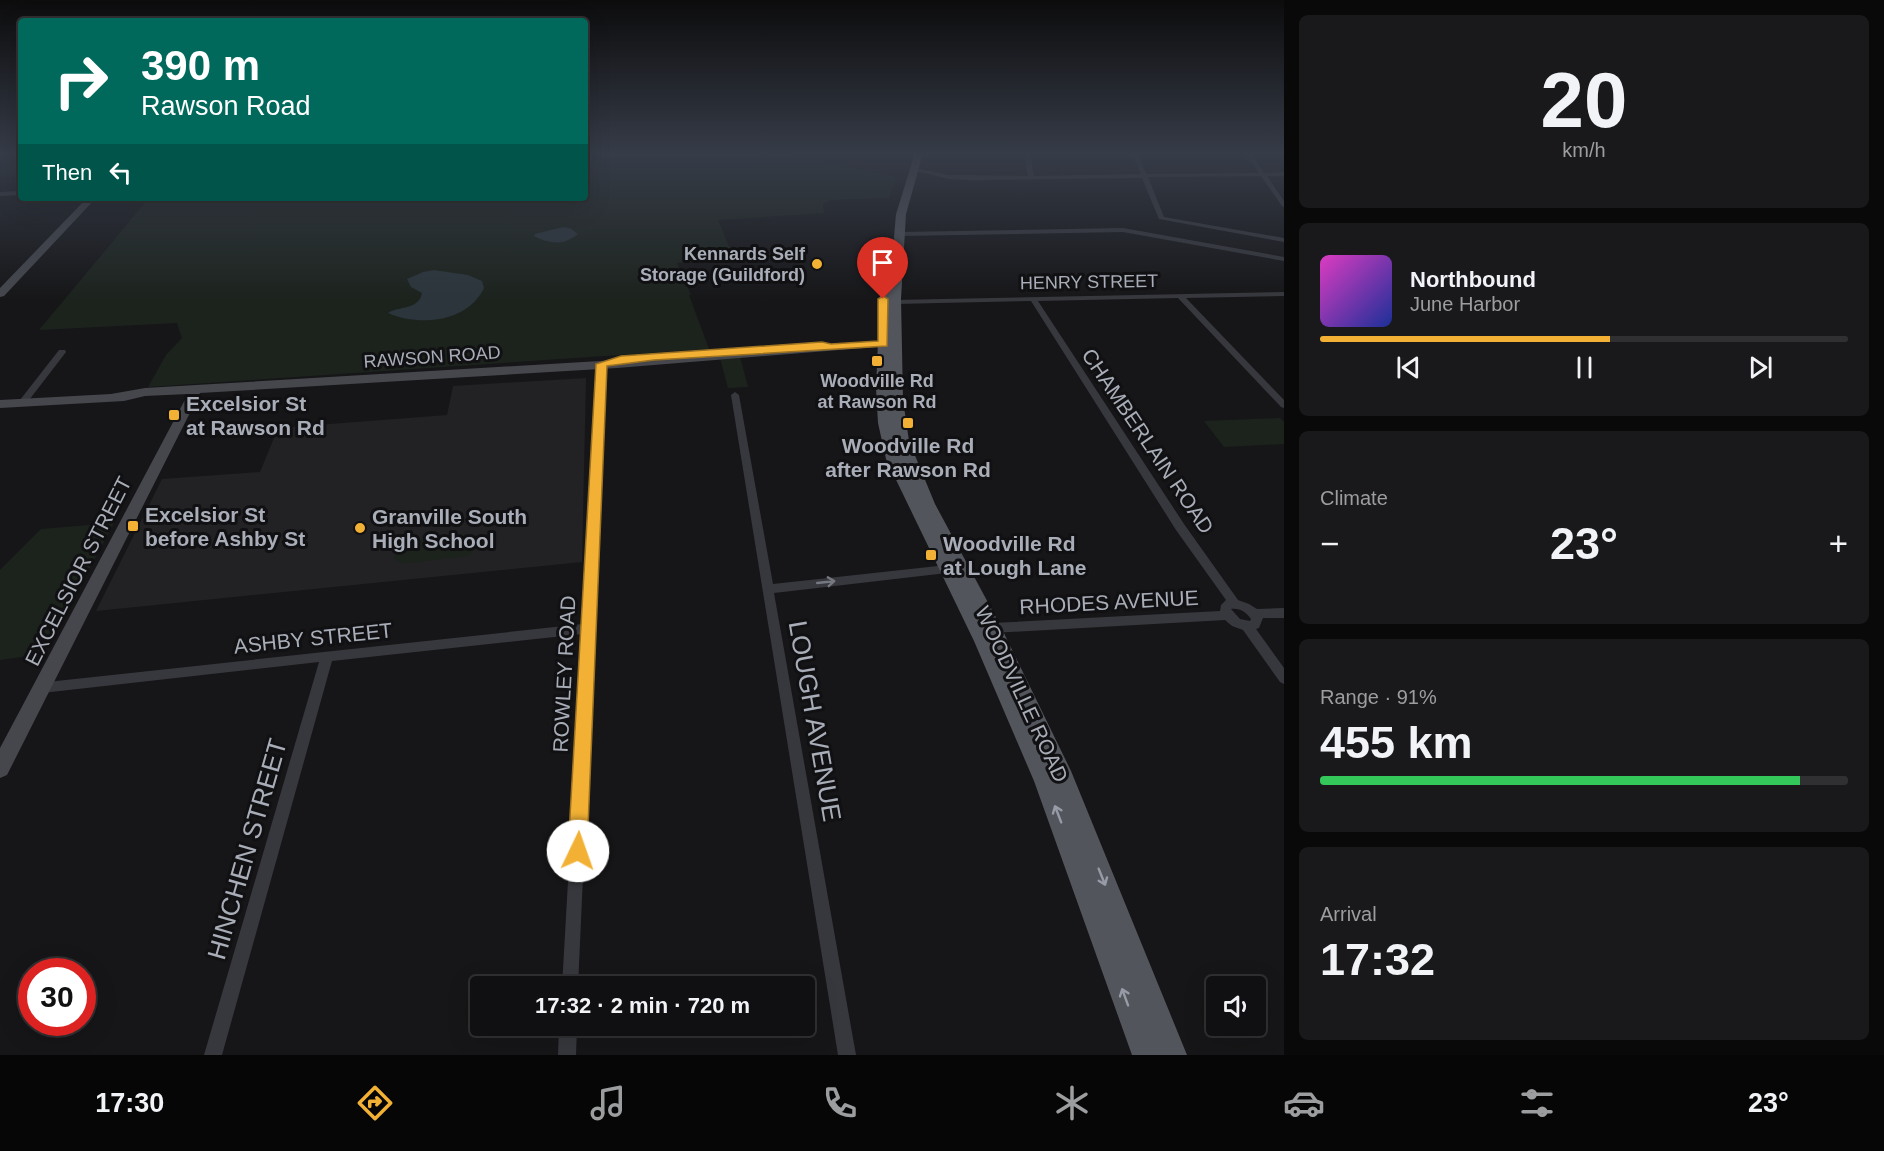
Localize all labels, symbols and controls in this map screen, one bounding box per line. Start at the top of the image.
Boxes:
icon: right [42,42,120,120]
text: 390 m [141,42,260,89]
text: 20 [1541,56,1627,144]
text: Rawson Road [141,91,311,121]
text: km/h [1562,139,1606,161]
icon: left [104,156,137,189]
text: Then [42,160,92,185]
pin [857,237,908,299]
place label: Kennards Self Storage (Guildford) [640,244,806,285]
icon: arrive [866,246,899,279]
marker: Kennards Self Storage (Guildford) [810,257,824,271]
text: Northbound [1410,267,1536,292]
street label: HENRY STREET [1020,271,1158,293]
text: June Harbor [1410,293,1520,315]
street label: RAWSON ROAD [363,342,501,372]
street label: CHAMBERLAIN ROAD [1077,344,1219,538]
icon: previous [1392,351,1425,384]
icon: pause [1568,351,1601,384]
icon: next [1744,351,1777,384]
marker: Woodville Rd at Rawson Rd [870,354,884,368]
place label: Woodville Rd at Rawson Rd [817,371,937,412]
place label: Excelsior St at Rawson Rd [186,392,325,439]
marker: Excelsior St at Rawson Rd [167,408,181,422]
marker: Woodville Rd after Rawson Rd [901,416,915,430]
place label: Woodville Rd after Rawson Rd [825,434,991,481]
street label: EXCELSIOR STREET [20,473,136,669]
text: Climate [1320,487,1388,509]
place label: Excelsior St before Ashby St [145,503,305,550]
place label: Granville South High School [372,505,527,552]
text: 23° [1550,518,1618,569]
marker: Excelsior St before Ashby St [126,519,140,533]
marker: Granville South High School [353,521,367,535]
text: − [1320,525,1339,562]
text: + [1829,525,1848,562]
place label: Woodville Rd at Lough Lane [943,532,1087,579]
marker: Woodville Rd at Lough Lane [924,548,938,562]
one-way arrow [816,576,835,587]
street label: RHODES AVENUE [1019,586,1199,618]
street label: ROWLEY ROAD [548,595,580,753]
street label: WOODVILLE ROAD [971,602,1073,786]
street label: ASHBY STREET [232,618,394,658]
street label: LOUGH AVENUE [783,618,847,824]
text: Range · 91% [1320,686,1437,708]
text: 455 km [1320,717,1473,768]
street label: HINCHEN STREET [201,735,293,963]
one-way arrow [1052,805,1063,824]
position arrow [546,819,610,883]
one-way arrow [1097,867,1108,885]
text: Arrival [1320,903,1377,925]
text: 17:32 [1320,934,1435,985]
speed limit sign: 30 [18,958,96,1036]
map controls [1206,976,1266,1036]
button: sound [1206,976,1266,1036]
one-way arrow [1119,989,1130,1007]
text: 17:32 · 2 min · 720 m [535,993,750,1018]
icon: directions [354,1082,396,1124]
icon: music [587,1082,629,1124]
icon: phone [819,1082,861,1124]
icon: climate [1051,1082,1093,1124]
icon: car [1283,1082,1325,1124]
icon: filters [1516,1082,1558,1124]
text: 17:30 [95,1088,164,1118]
text: 23° [1748,1088,1789,1118]

